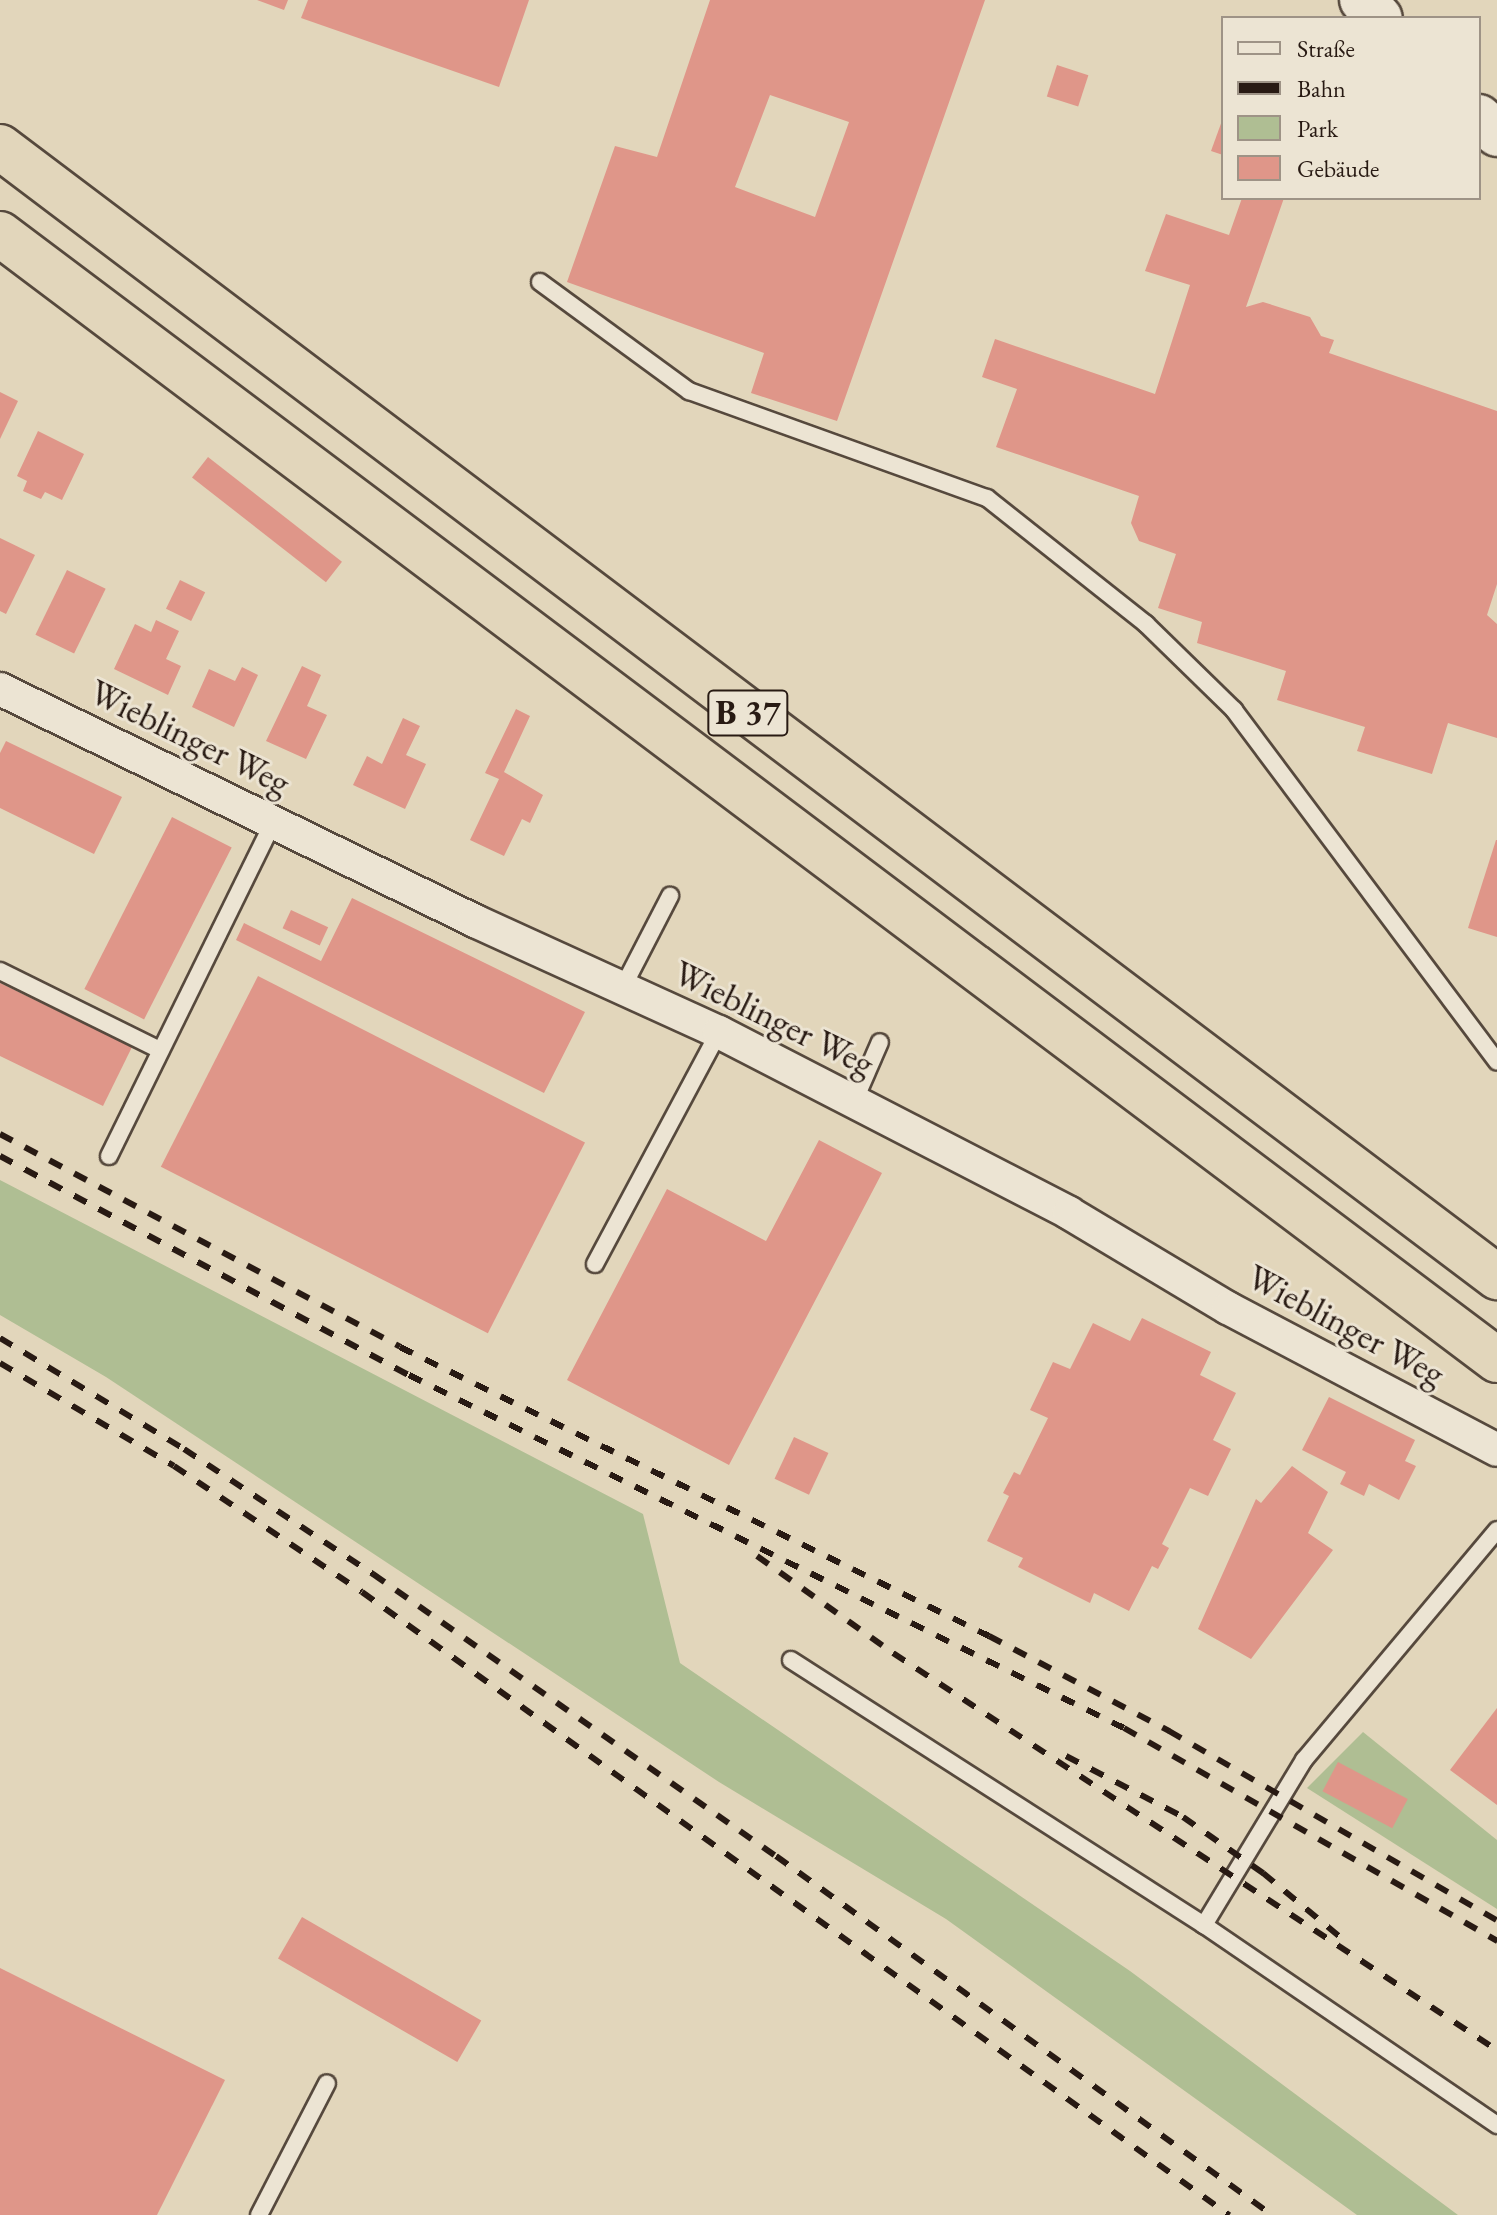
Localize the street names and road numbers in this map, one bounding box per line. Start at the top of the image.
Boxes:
street label: Wieblinger Weg [83,670,297,804]
road number: B 37 [706,683,790,743]
street label: Wieblinger Weg [667,951,881,1085]
street label: Wieblinger Weg [1240,1255,1452,1395]

